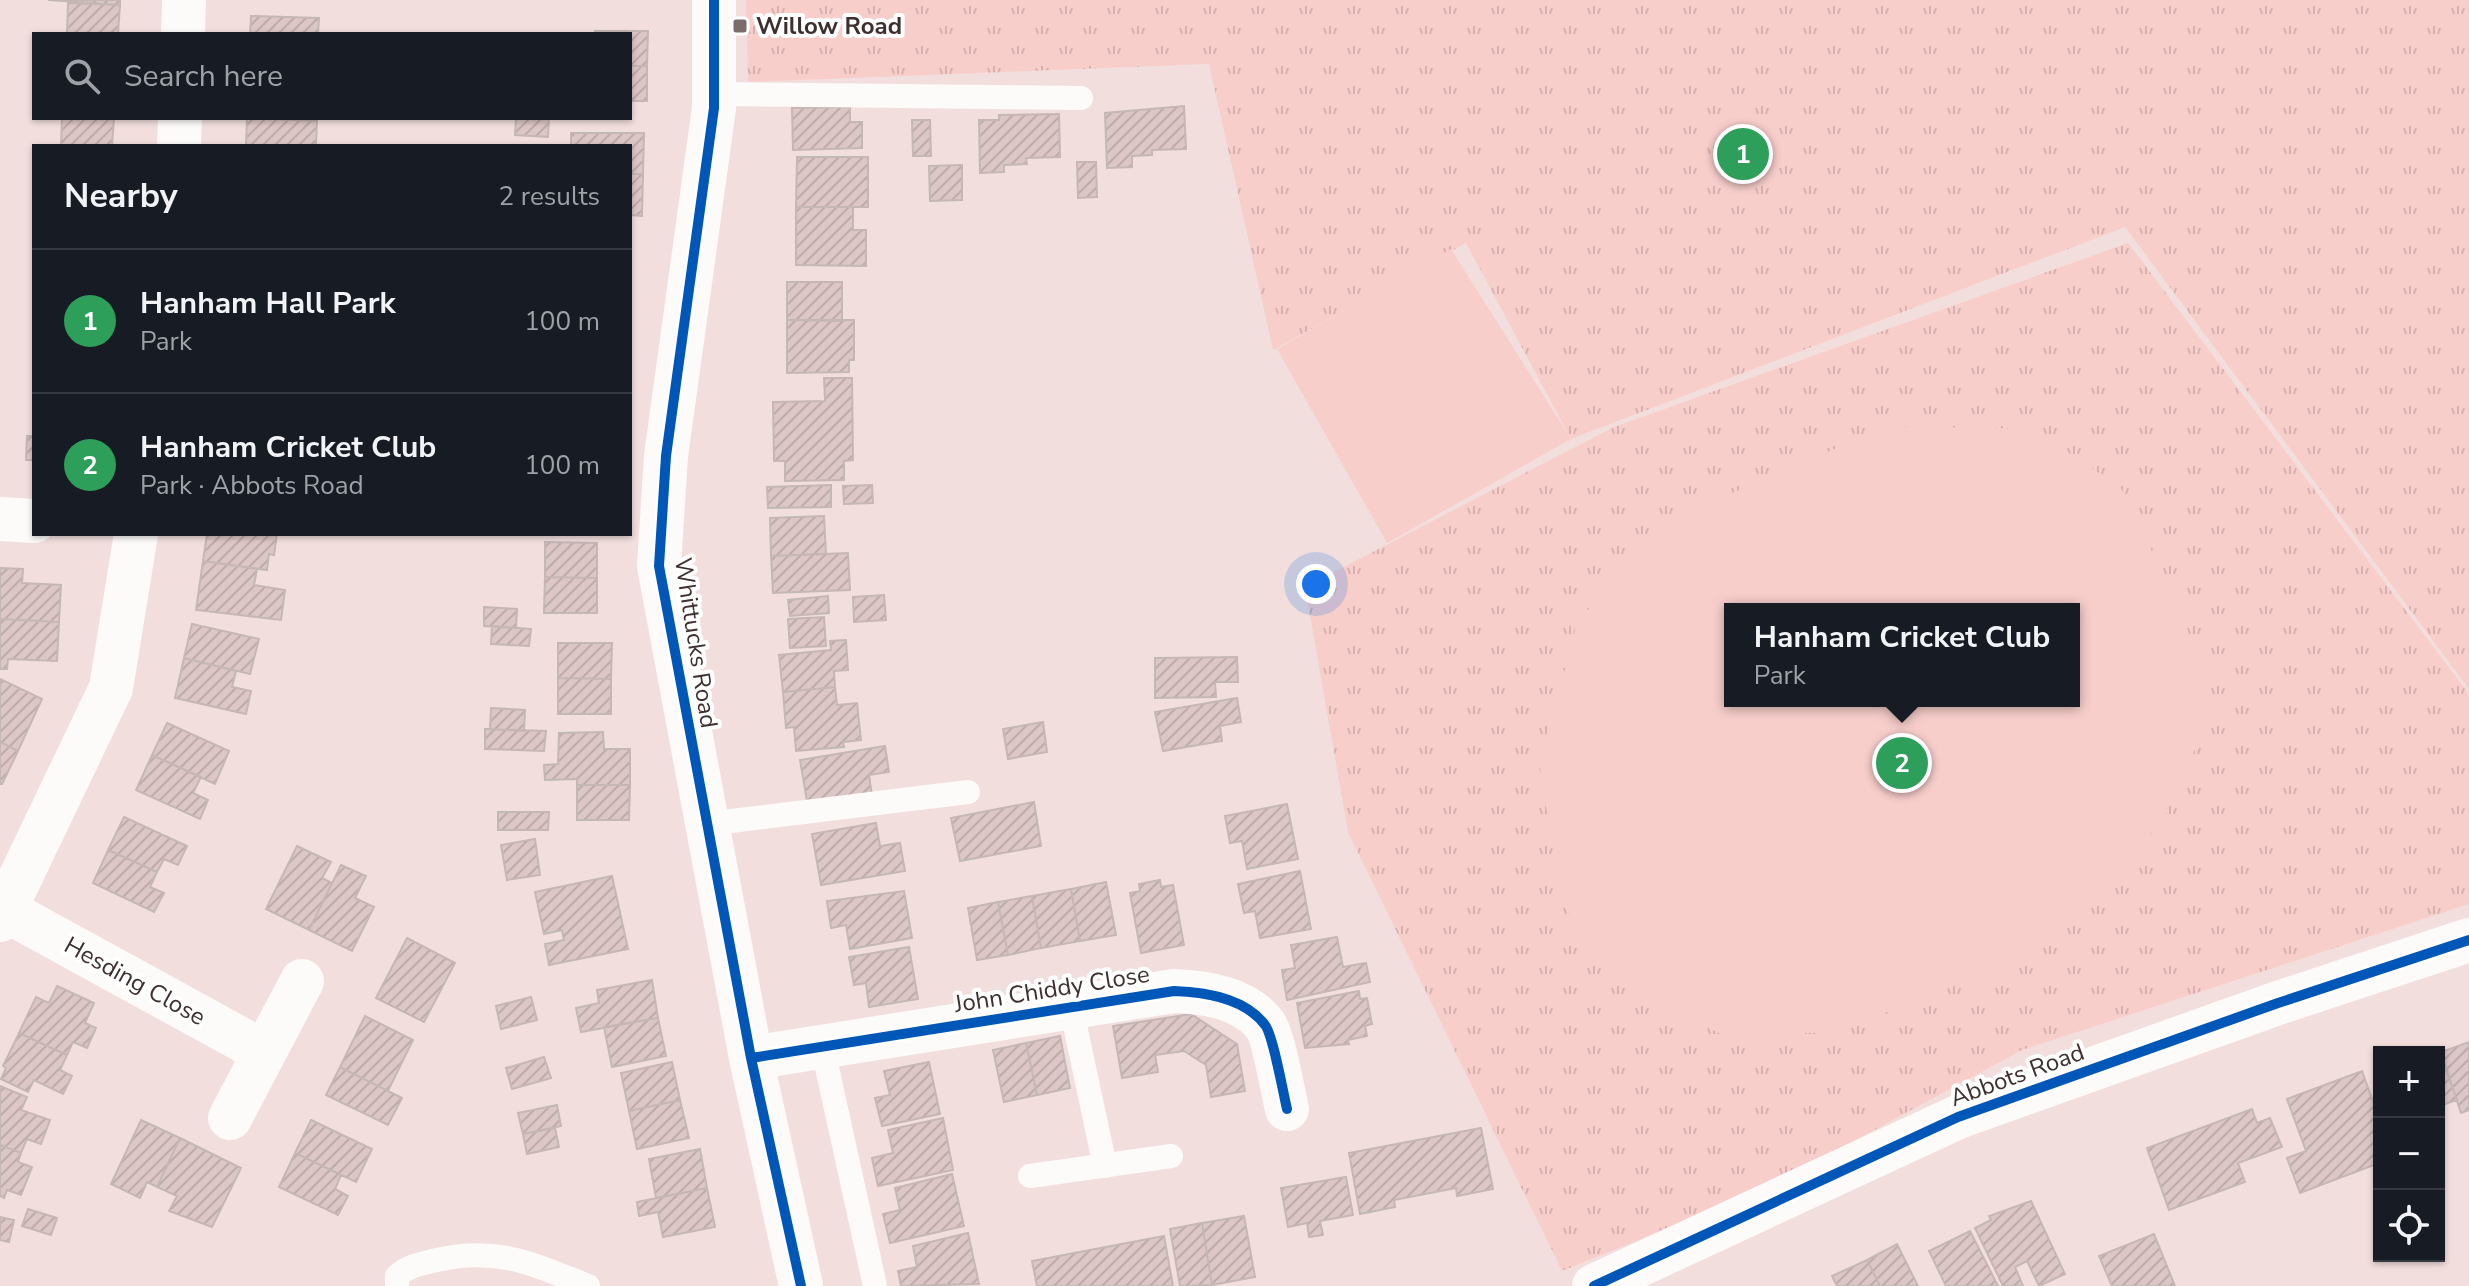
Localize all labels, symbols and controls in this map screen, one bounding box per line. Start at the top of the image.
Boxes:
place label: Willow Road [756,10,902,42]
marker: Willow Road [731,17,749,35]
search box [32,32,632,120]
icon: search [60,54,104,98]
text: Search here [124,56,283,97]
pin: 1 [1717,124,1769,184]
text: Nearby [64,173,178,219]
text: 2 results [499,179,600,214]
text: Hanham Hall Park [140,283,395,324]
text: 1 [82,304,98,339]
text: 100 m [524,304,600,339]
text: Park [140,324,192,359]
text: Hanham Cricket Club [140,427,436,468]
text: 2 [82,448,98,483]
text: 100 m [524,448,600,483]
text: Park · Abbots Road [140,468,364,503]
street label: Whittucks Road [667,556,725,730]
your location [1296,564,1336,604]
popup [1724,603,2080,707]
text: Hanham Cricket Club [1754,617,2050,658]
text: Park [1754,658,1806,693]
pin: 2 [1876,733,1928,793]
street label: Hesding Close [59,929,211,1033]
street label: John Chiddy Close [951,958,1152,1020]
street label: Abbots Road [1945,1036,2089,1114]
map controls [2373,1046,2445,1262]
button: + [2373,1046,2445,1118]
button: − [2373,1118,2445,1190]
button: locate [2373,1190,2445,1262]

